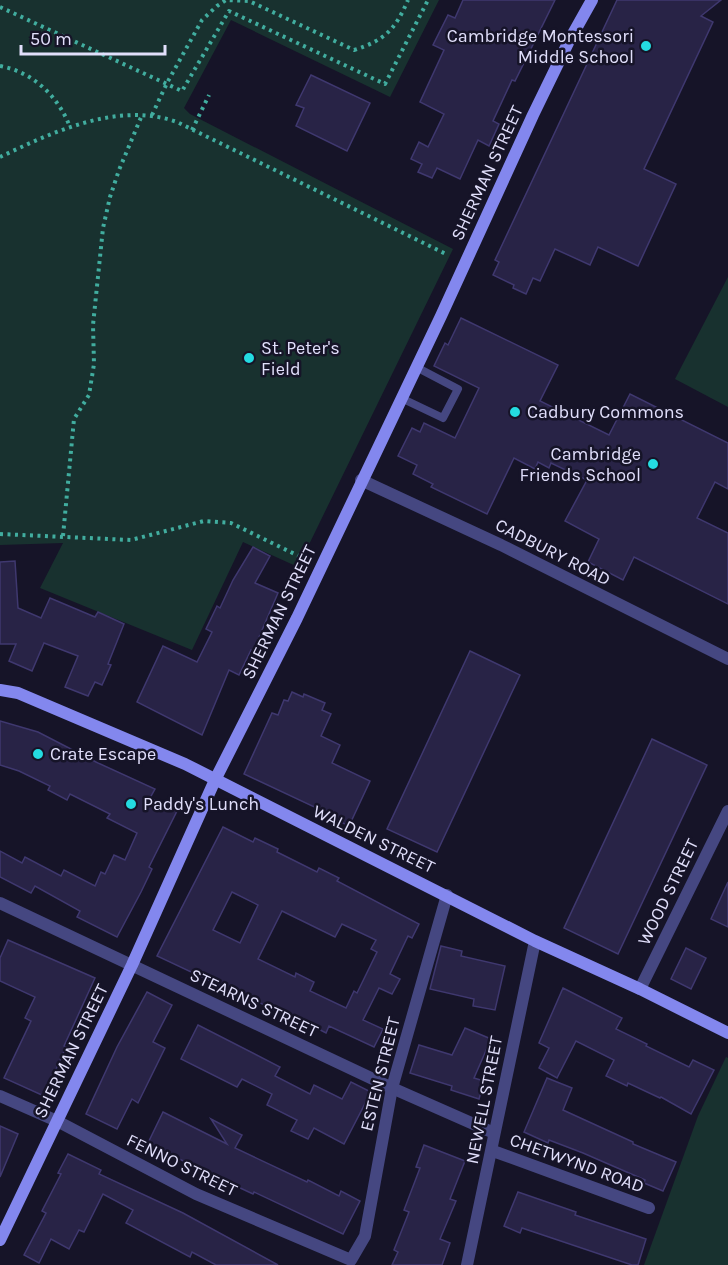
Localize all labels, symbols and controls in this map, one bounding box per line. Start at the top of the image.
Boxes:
scale bar [21,18,165,56]
place label: Cambridge Montessori Middle School [447,25,634,68]
text: 50 m [30,28,72,50]
marker: Cambridge Montessori Middle School [639,39,653,53]
street label: SHERMAN STREET [446,102,528,244]
place label: St. Peter's Field [261,337,340,380]
marker: St. Peter's Field [242,351,256,365]
place label: Cadbury Commons [527,401,684,423]
marker: Cadbury Commons [508,405,522,419]
place label: Cambridge Friends School [519,443,641,486]
marker: Cambridge Friends School [646,457,660,471]
street label: CADBURY ROAD [492,514,614,590]
street label: SHERMAN STREET [237,541,321,683]
place label: Crate Escape [50,743,156,765]
marker: Crate Escape [31,747,45,761]
place label: Paddy's Lunch [143,793,259,815]
marker: Paddy's Lunch [124,797,138,811]
street label: WALDEN STREET [309,800,439,878]
street label: WOOD STREET [633,835,703,949]
street label: STEARNS STREET [186,964,322,1042]
street label: SHERMAN STREET [29,980,113,1122]
street label: ESTEN STREET [355,1015,405,1133]
street label: NEWELL STREET [461,1034,507,1166]
street label: CHETWYND ROAD [507,1128,647,1198]
street label: FENNO STREET [123,1129,241,1201]

